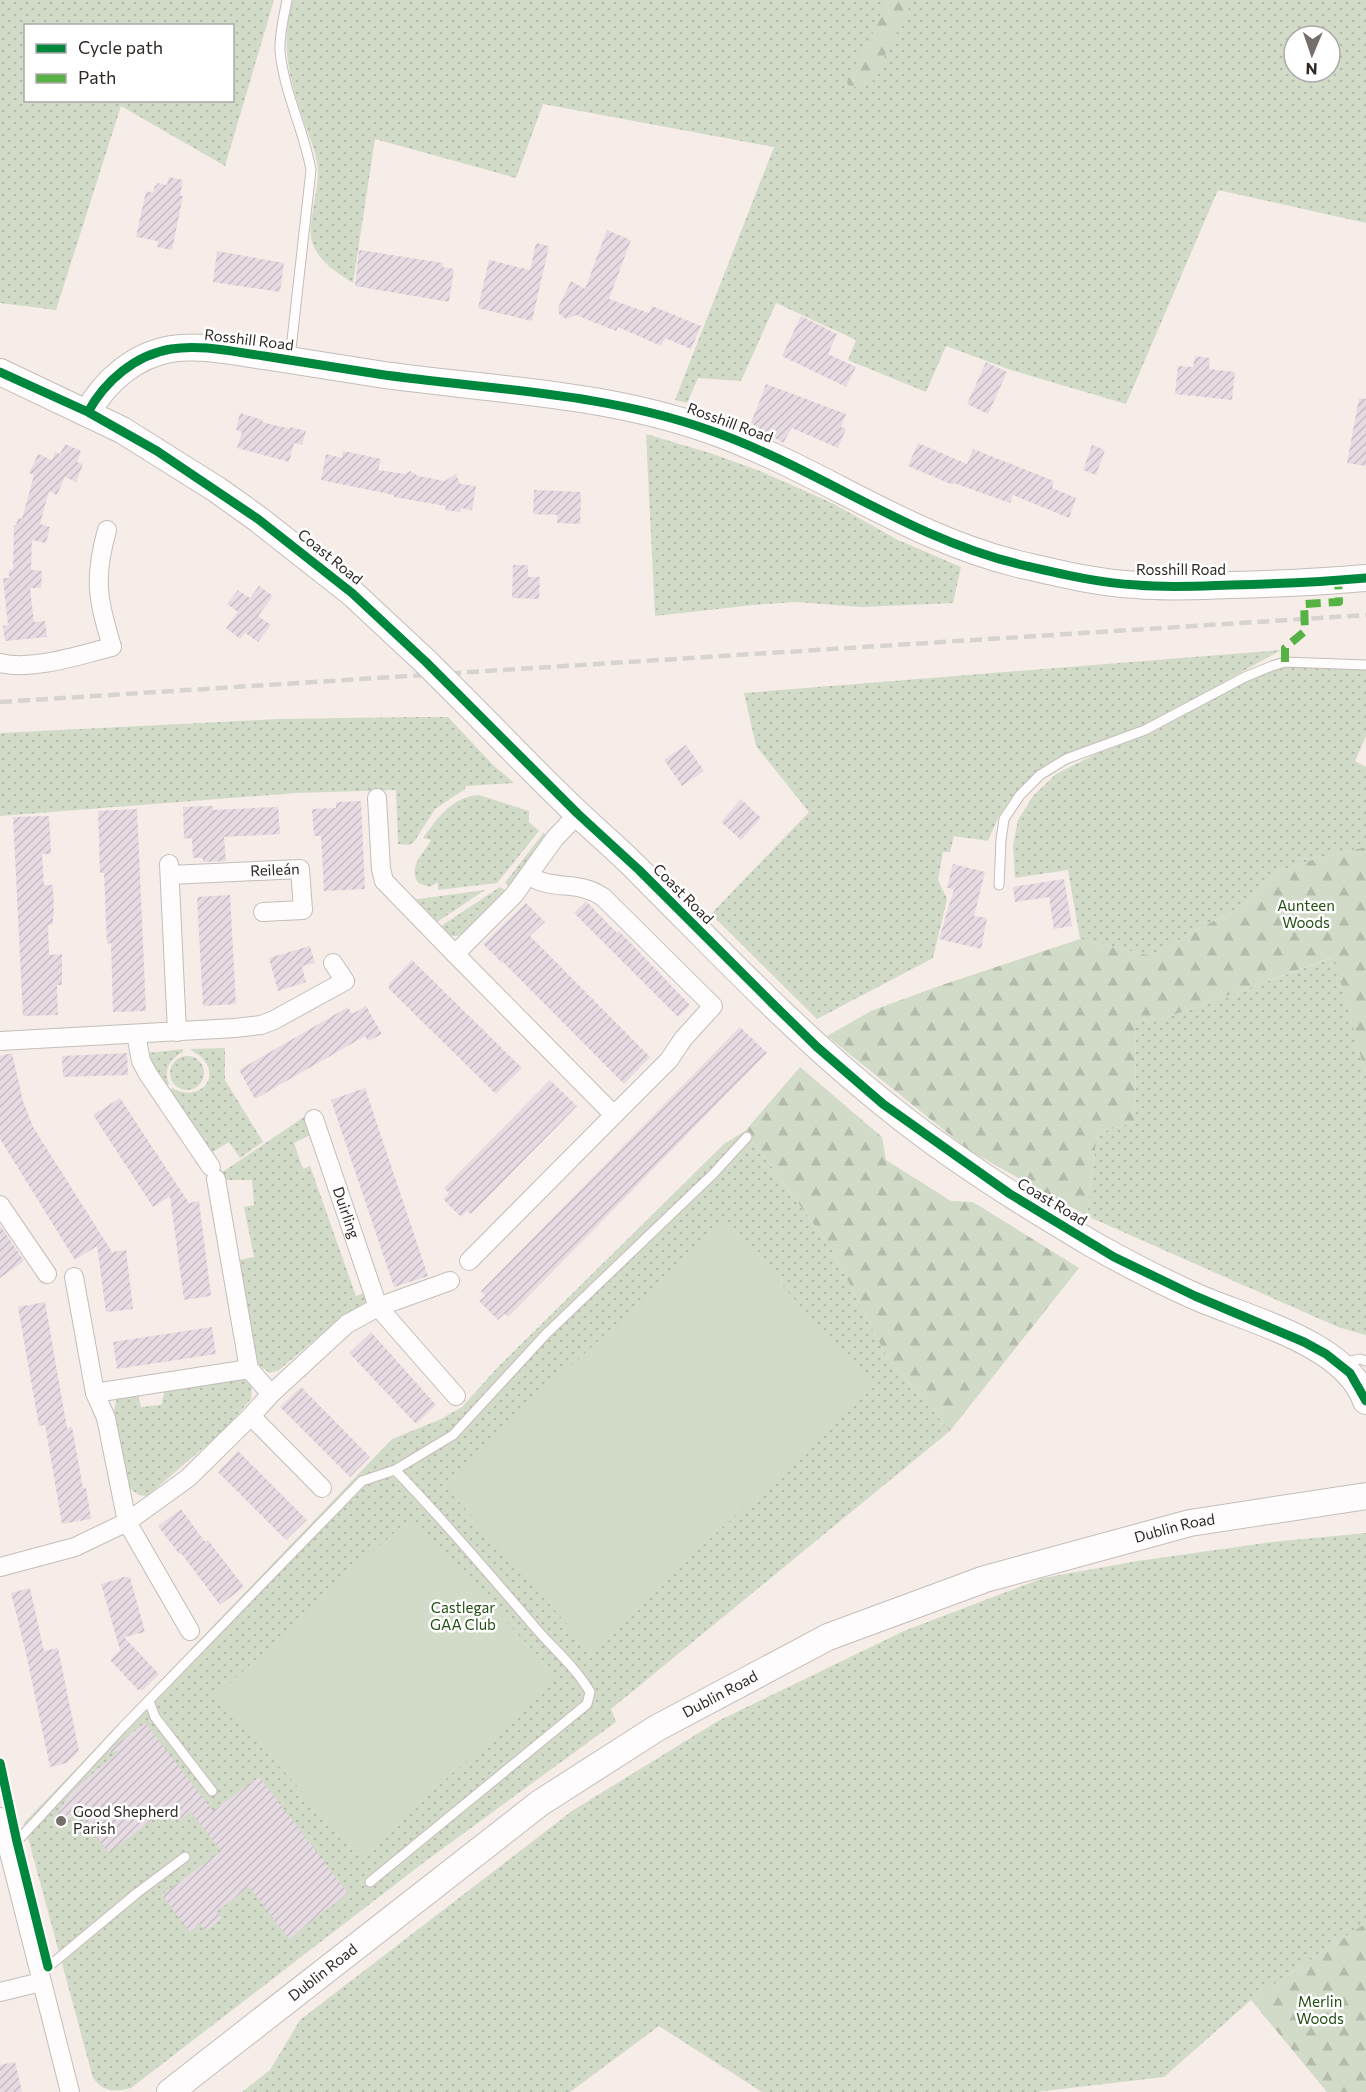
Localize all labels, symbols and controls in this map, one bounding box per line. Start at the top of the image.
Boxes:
legend [24,24,234,102]
north arrow [1282,24,1342,84]
text: Cycle path [78,36,163,58]
text: N [1305,60,1318,79]
text: Path [78,66,116,88]
street label: Rosshill Road [203,325,295,353]
street label: Rosshill Road [685,398,776,446]
street label: Coast Road [295,525,367,588]
street label: Rosshill Road [1136,560,1226,578]
street label: Reileán [250,859,300,879]
street label: Coast Road [650,859,718,927]
park label: Aunteen Woods [1277,896,1335,931]
street label: Coast Road [1014,1173,1091,1229]
street label: Duirling [330,1184,364,1241]
street label: Dublin Road [1132,1509,1216,1546]
park label: Castlegar GAA Club [430,1598,496,1633]
street label: Dublin Road [679,1666,760,1721]
place label: Good Shepherd Parish [73,1802,179,1837]
marker: Good Shepherd Parish [54,1814,68,1828]
street label: Dublin Road [284,1939,360,2004]
park label: Merlin Woods [1296,1992,1344,2027]

